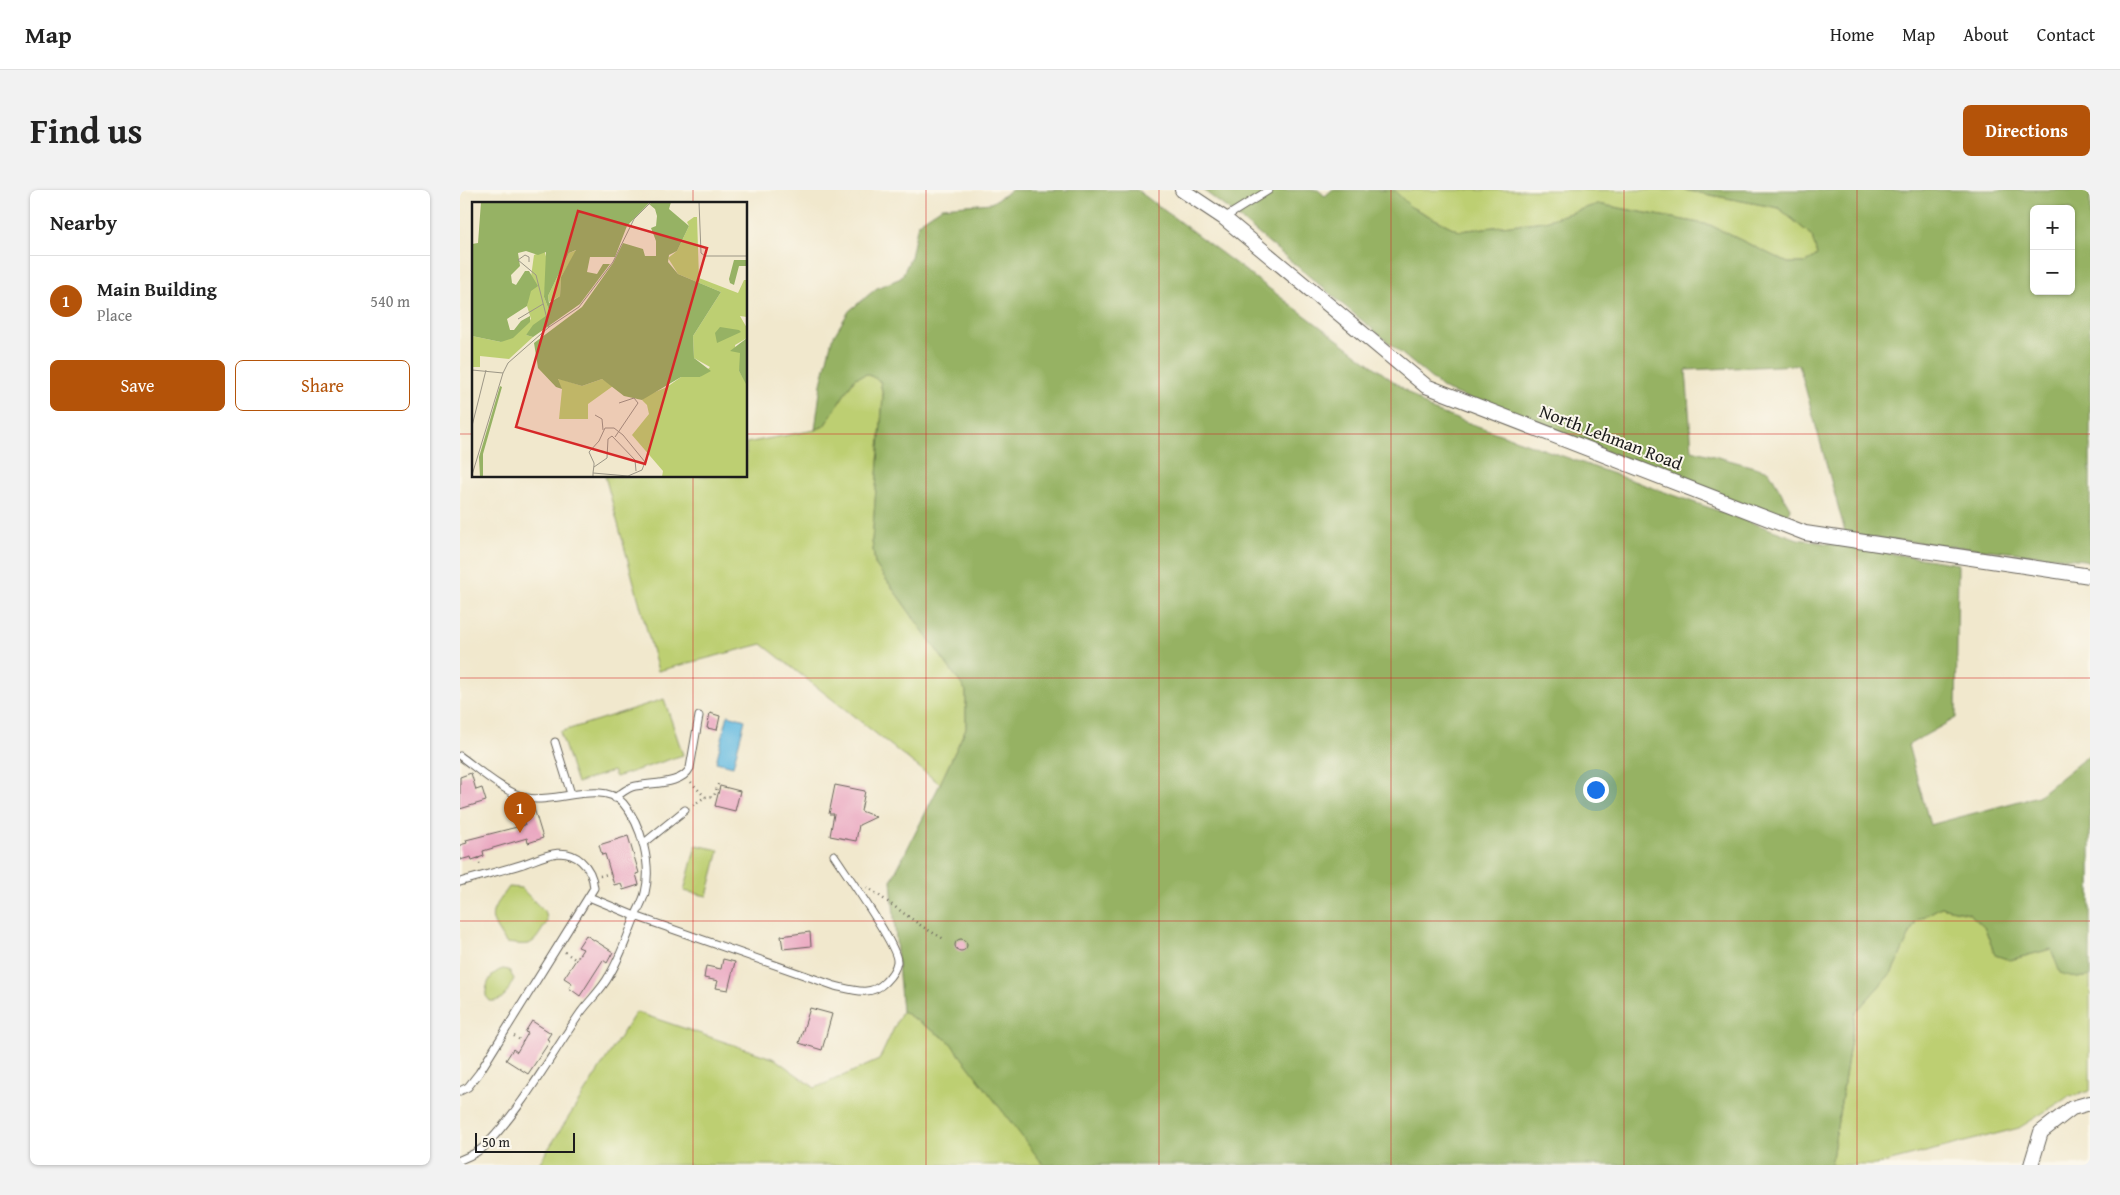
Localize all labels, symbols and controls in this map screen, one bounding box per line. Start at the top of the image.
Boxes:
text: Map [25,17,72,52]
text: Home [1830,21,1874,48]
text: Map [1902,21,1935,48]
text: About [1963,21,2009,48]
text: Contact [2037,21,2095,48]
text: Find us [30,105,143,156]
button: Directions [1963,105,2090,156]
inset map [472,202,748,478]
map controls [2030,205,2075,295]
button: + [2030,205,2075,250]
text: Nearby [50,207,117,238]
button: − [2030,250,2075,295]
text: Main Building [97,275,217,303]
text: 1 [62,289,70,313]
text: 540 m [370,289,410,313]
text: Place [97,303,132,327]
button: Save [50,360,225,411]
button: Share [235,360,410,411]
street label: North Lehman Road [1536,397,1687,477]
your location [1583,777,1609,803]
pin: 1 [504,792,536,833]
scale bar [475,1130,575,1153]
text: 50 m [482,1132,510,1152]

